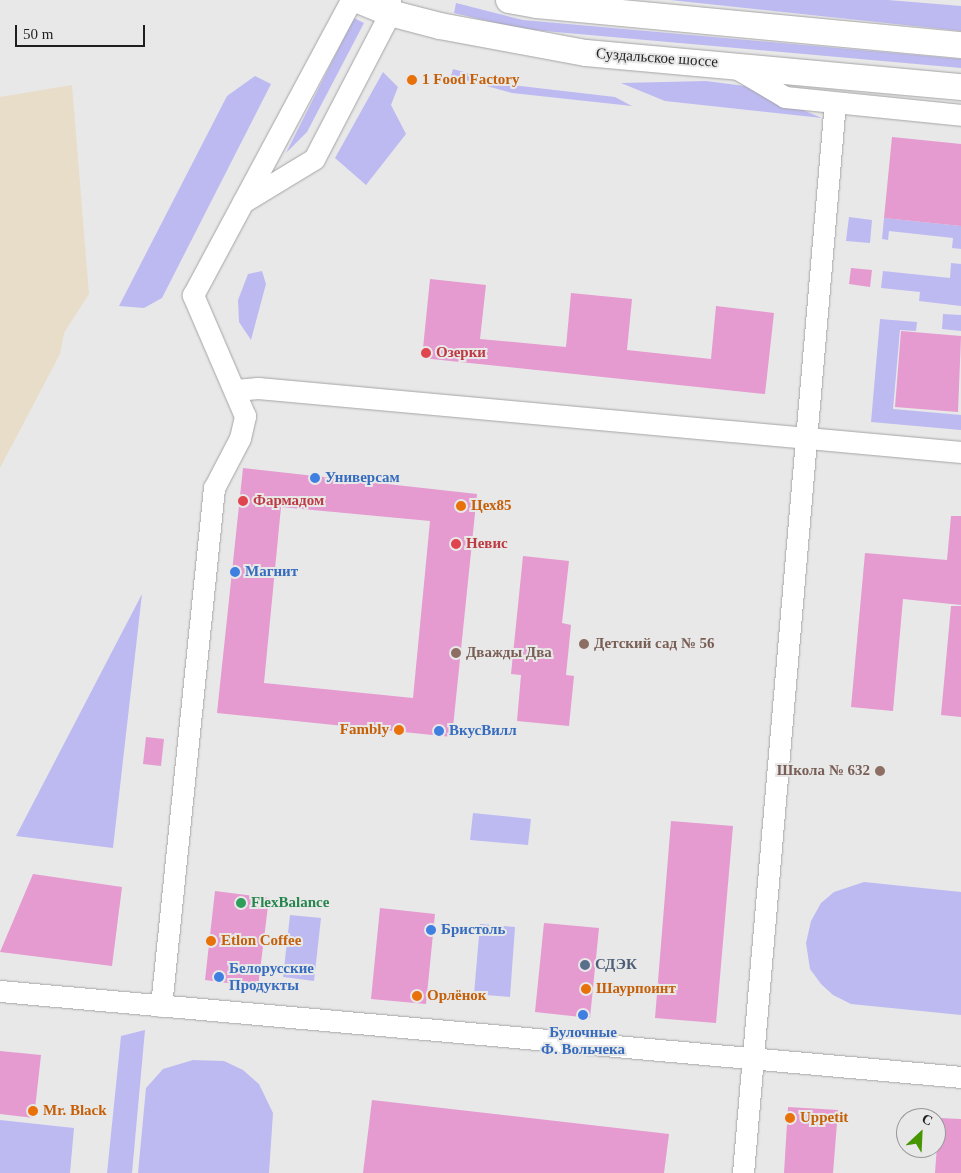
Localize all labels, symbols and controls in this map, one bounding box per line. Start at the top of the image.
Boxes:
scale bar [18,15,148,47]
text: 50 m [23,26,53,42]
street label: Суздальское шоссе [595,45,719,71]
place label: 1 Food Factory [422,71,519,89]
marker: 1 Food Factory [406,74,418,86]
place label: Озерки [436,344,486,362]
marker: Озерки [420,347,432,359]
place label: Универсам [325,469,400,487]
marker: Универсам [309,472,321,484]
place label: Фармадом [253,492,324,510]
marker: Фармадом [237,495,249,507]
place label: Цех85 [471,497,512,515]
marker: Цех85 [455,500,467,512]
place label: Невис [466,535,508,553]
marker: Невис [450,538,462,550]
place label: Магнит [245,563,298,581]
marker: Магнит [229,566,241,578]
place label: Детский сад № 56 [594,635,715,653]
marker: Детский сад № 56 [578,638,590,650]
place label: Дважды Два [466,644,552,662]
marker: Дважды Два [450,647,462,659]
place label: Fambly [340,721,389,739]
place label: ВкусВилл [449,722,517,740]
marker: Fambly [393,724,405,736]
marker: ВкусВилл [433,725,445,737]
place label: Школа № 632 [777,762,870,780]
marker: Школа № 632 [874,765,886,777]
place label: FlexBalance [251,894,329,912]
marker: FlexBalance [235,897,247,909]
place label: Бристоль [441,921,505,939]
marker: Бристоль [425,924,437,936]
place label: Etlon Coffee [221,932,301,950]
marker: Etlon Coffee [205,935,217,947]
place label: СДЭК [595,956,637,974]
place label: Белорусские Продукты [229,959,314,994]
marker: СДЭК [579,959,591,971]
marker: Белорусские Продукты [213,971,225,983]
place label: Шаурпоинт [596,980,676,998]
marker: Шаурпоинт [580,983,592,995]
place label: Орлёнок [427,987,486,1005]
marker: Орлёнок [411,990,423,1002]
marker: Булочные Ф. Вольчека [577,1009,589,1021]
place label: Булочные Ф. Вольчека [541,1023,625,1058]
place label: Mr. Black [43,1102,107,1120]
marker: Mr. Black [27,1105,39,1117]
north arrow [896,1108,946,1158]
place label: Uppetit [800,1109,848,1127]
text: С [919,1111,935,1129]
marker: Uppetit [784,1112,796,1124]

